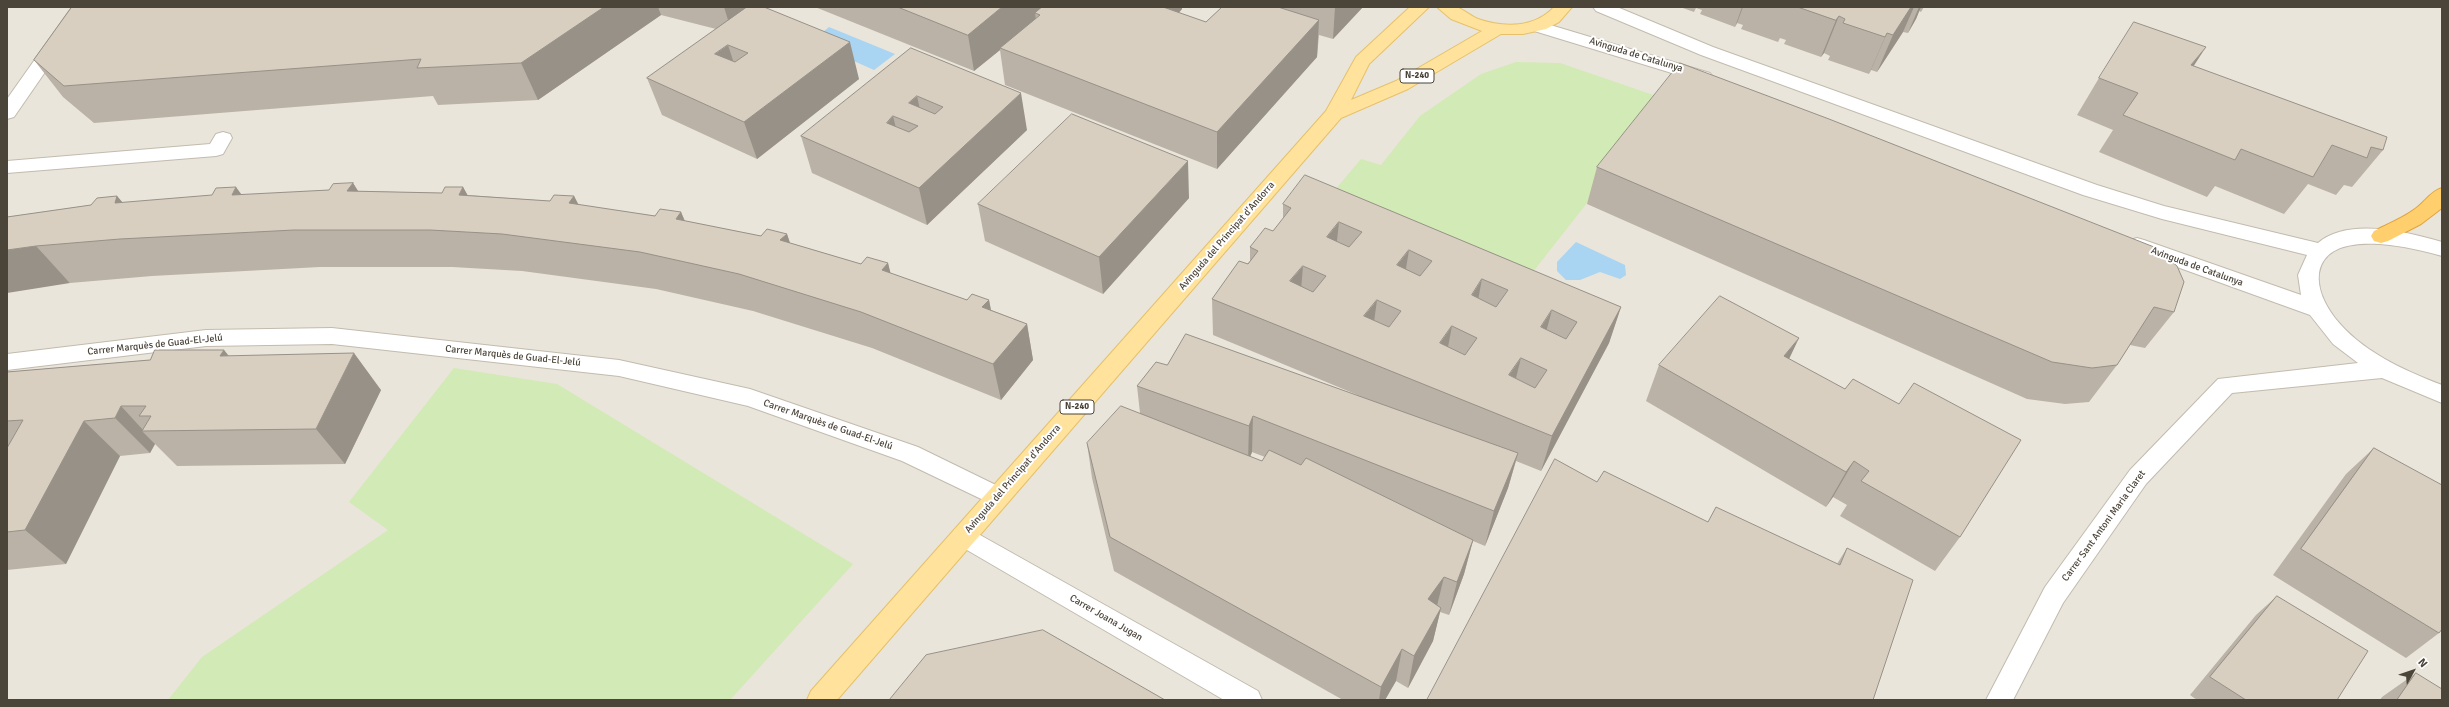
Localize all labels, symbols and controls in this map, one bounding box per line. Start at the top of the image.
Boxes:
street label: Avinguda de Catalunya [1588,35,1684,75]
road number: N-240 [1400,69,1434,83]
street label: Avinguda del Principat d'Andorra [1177,179,1277,293]
street label: Avinguda de Catalunya [2149,245,2245,289]
street label: Carrer Marquès de Guad-El-Jelú [87,332,223,358]
street label: Carrer Marquès de Guad-El-Jelú [445,343,581,369]
street label: Carrer Marquès de Guad-El-Jelú [762,397,894,453]
road number: N-240 [1060,400,1094,414]
street label: Avinguda del Principat d'Andorra [963,422,1063,536]
street label: Carrer Sant Antoni Maria Claret [2060,468,2148,584]
street label: Carrer Joana Jugan [1067,592,1145,644]
north arrow [2393,651,2433,691]
text: N [2415,656,2430,670]

